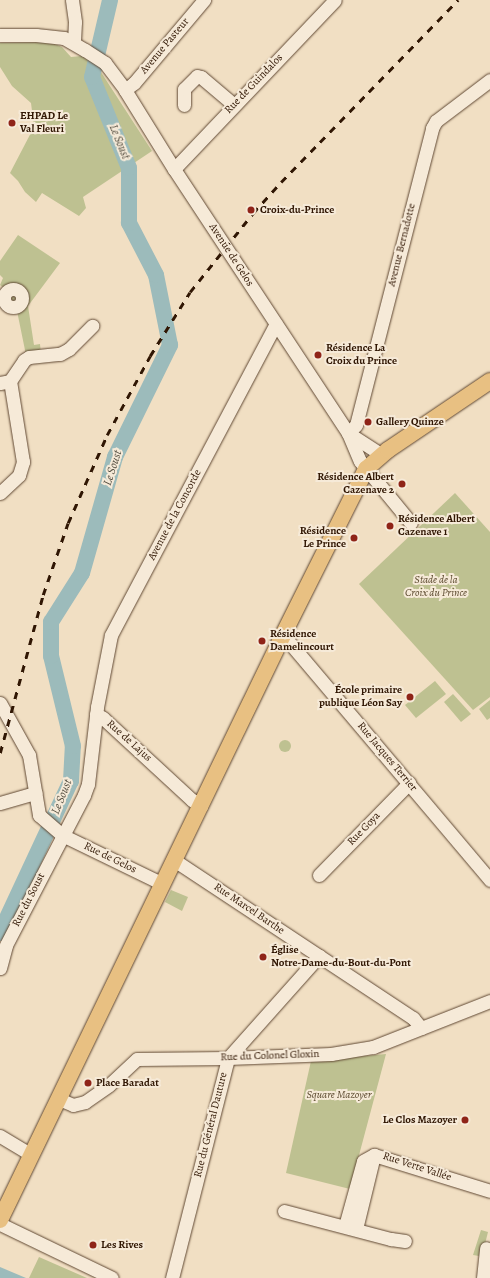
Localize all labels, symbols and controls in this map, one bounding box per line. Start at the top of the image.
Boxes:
street label: Avenue Pasteur [138,15,192,77]
street label: Rue de Guindalos [222,51,286,117]
place label: EHPAD Le Val Fleuri [20,110,68,136]
marker: EHPAD Le Val Fleuri [7,118,17,128]
water label: Le Soust [106,123,132,161]
street label: Avenue Bernadotte [385,202,419,288]
place label: Croix-du-Prince [260,203,334,217]
marker: Croix-du-Prince [245,204,257,216]
street label: Avenue de Gelos [206,221,256,289]
place label: Résidence La Croix du Prince [326,342,397,368]
marker: Résidence La Croix du Prince [313,350,323,360]
place label: Gallery Quinze [376,415,444,429]
marker: Gallery Quinze [363,417,373,427]
water label: Le Soust [101,449,125,487]
street label: Avenue de la Concorde [145,467,205,563]
place label: Résidence Albert Cazenave 2 [317,471,394,497]
marker: Résidence Albert Cazenave 2 [397,479,407,489]
place label: Résidence Albert Cazenave 1 [398,513,475,539]
marker: Résidence Albert Cazenave 1 [385,521,395,531]
place label: Résidence Le Prince [300,525,346,551]
marker: Résidence Le Prince [349,533,359,543]
park label: Stade de la Croix du Prince [405,574,467,600]
place label: Résidence Damelincourt [270,628,334,654]
marker: Résidence Damelincourt [257,636,267,646]
place label: École primaire publique Léon Say [319,684,402,710]
marker: École primaire publique Léon Say [405,692,415,702]
street label: Rue de Lajus [104,717,154,765]
street label: Rue Jacques Terrier [354,720,420,794]
water label: Le Soust [49,778,75,816]
street label: Rue Goya [345,809,383,849]
street label: Rue de Gelos [81,840,139,876]
street label: Rue du Soust [10,871,48,929]
street label: Rue Marcel Barthe [211,880,287,938]
place label: Église Notre-Dame-du-Bout-du-Pont [271,944,411,970]
marker: Église Notre-Dame-du-Bout-du-Pont [258,952,268,962]
street label: Rue du Colonel Gloxin [220,1048,320,1064]
street label: Rue du Général Dauture [192,1071,230,1179]
place label: Place Baradat [96,1076,159,1090]
marker: Place Baradat [83,1078,93,1088]
park label: Square Mazoyer [306,1088,372,1102]
place label: Le Clos Mazoyer [383,1113,457,1127]
marker: Le Clos Mazoyer [460,1115,470,1125]
street label: Rue Verte Vallée [381,1150,453,1184]
place label: Les Rives [101,1238,143,1252]
marker: Les Rives [88,1240,98,1250]

